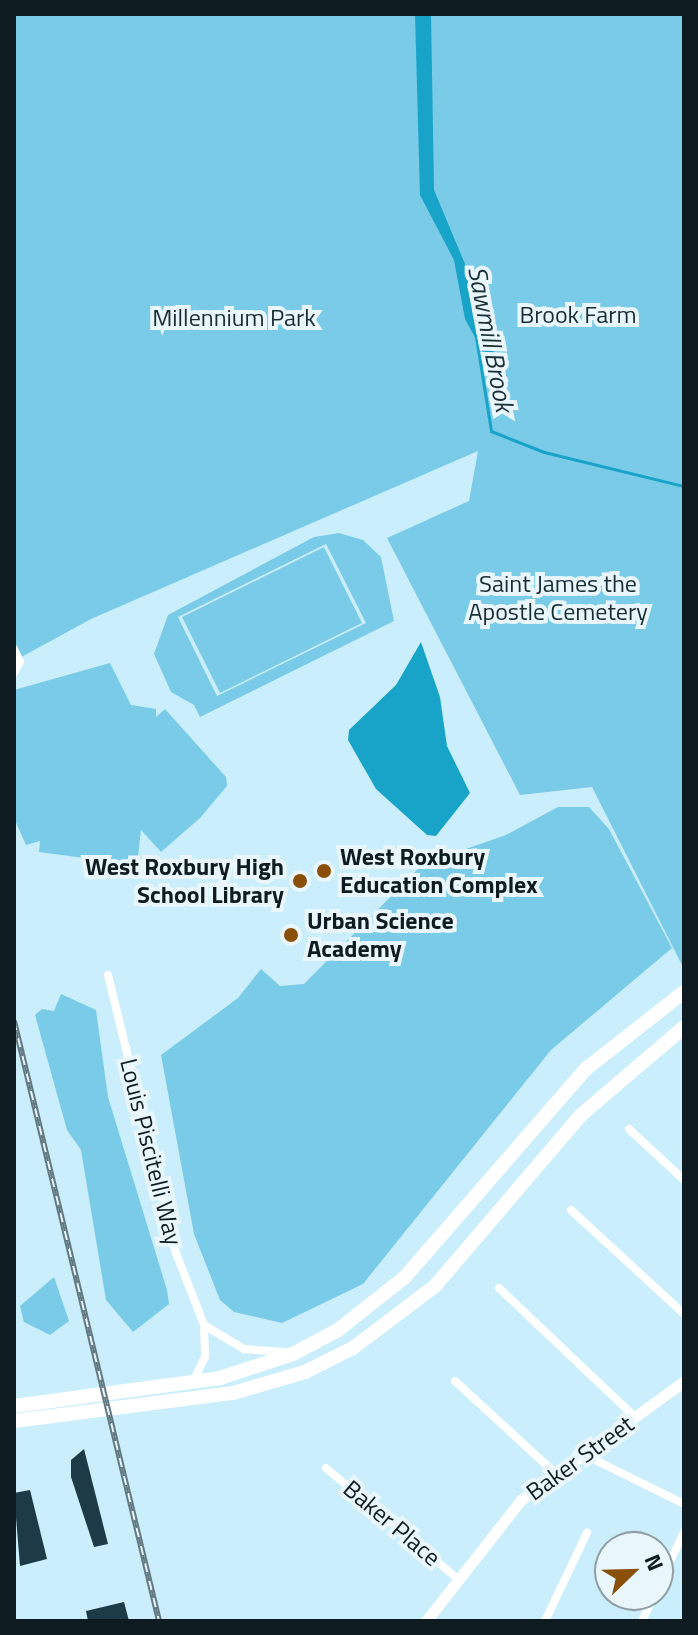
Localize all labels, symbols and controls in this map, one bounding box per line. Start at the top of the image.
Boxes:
water label: Sawmill Brook [462,264,520,414]
park label: Brook Farm [519,301,637,329]
park label: Millennium Park [152,304,316,332]
park label: Saint James the Apostle Cemetery [468,570,648,626]
place label: West Roxbury Education Complex [340,843,538,899]
place label: West Roxbury High School Library [85,853,284,909]
marker: West Roxbury Education Complex [315,862,333,880]
marker: West Roxbury High School Library [291,872,309,890]
place label: Urban Science Academy [307,907,454,963]
marker: Urban Science Academy [282,926,300,944]
street label: Louis Piscitelli Way [114,1056,188,1248]
street label: Baker Street [521,1409,639,1507]
street label: Baker Place [338,1474,446,1572]
north arrow [594,1531,674,1611]
text: N [636,1549,673,1576]

